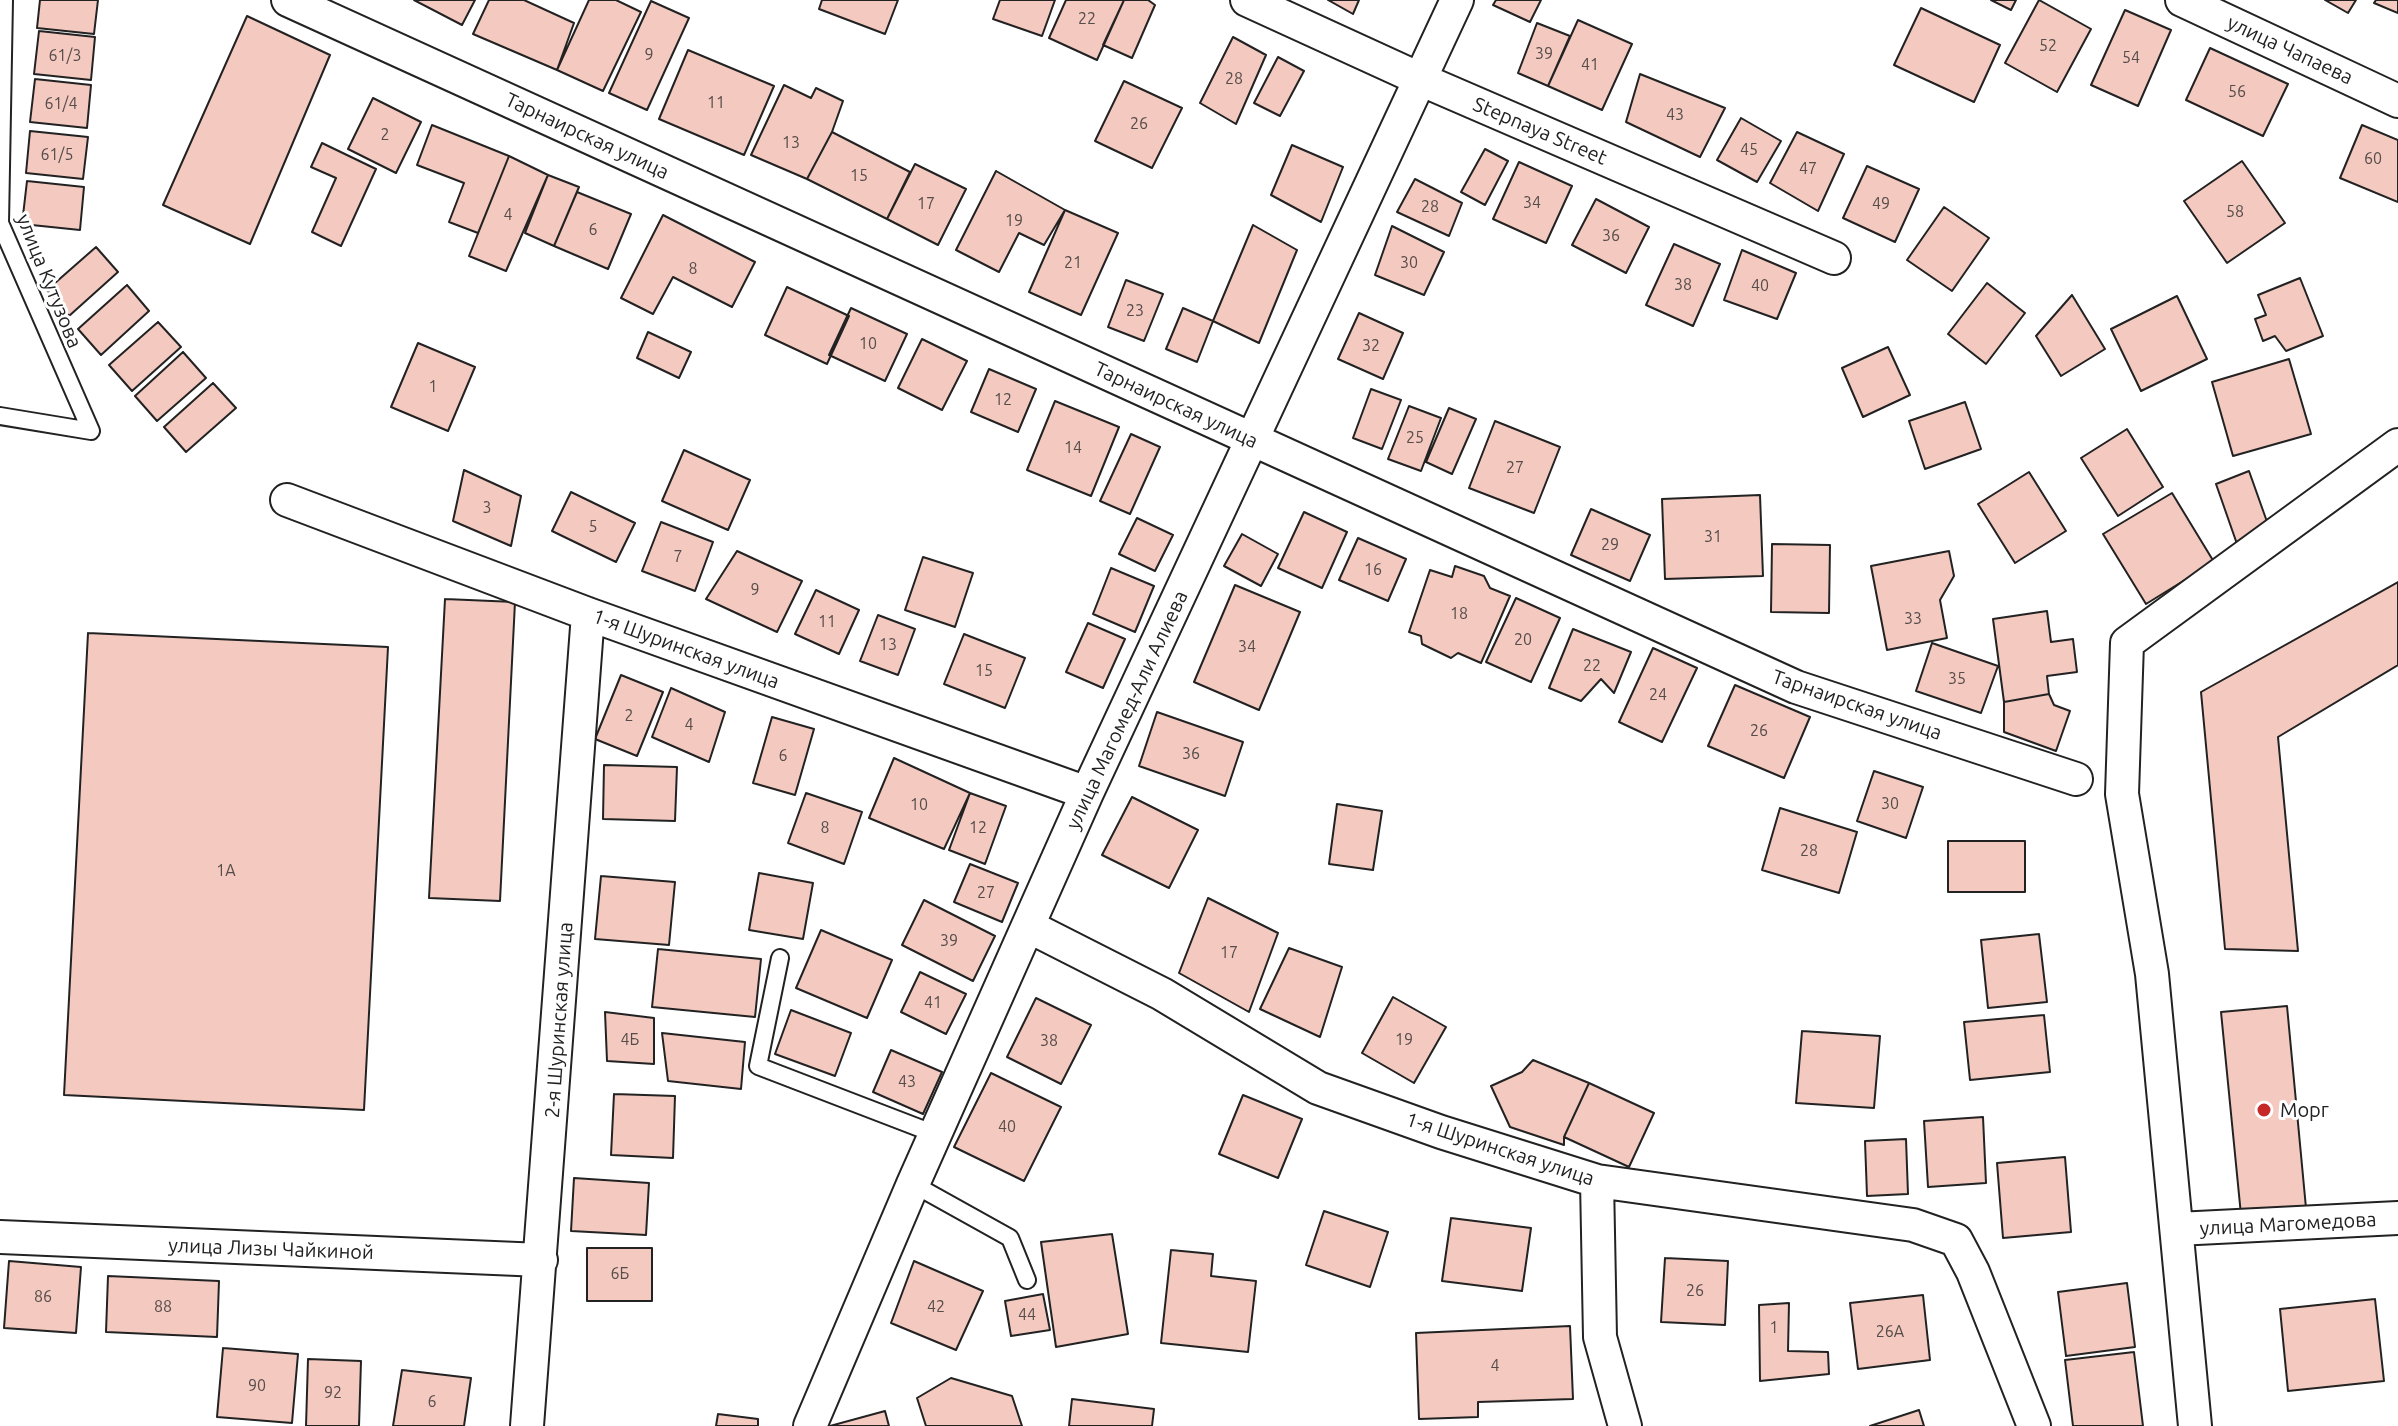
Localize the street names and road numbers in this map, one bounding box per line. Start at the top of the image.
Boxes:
street label: улица Чапаева [2223,10,2357,90]
street label: Тарнаирская улица [501,88,673,184]
street label: Stepnaya Street [1469,92,1611,170]
street label: улица Кутузова [11,210,87,352]
street label: Тарнаирская улица [1090,357,1262,453]
street label: улица Магомед-Али Алиева [1061,587,1193,833]
street label: 1-я Шуринская улица [589,604,783,694]
street label: Тарнаирская улица [1769,665,1945,745]
street label: 2-я Шуринская улица [540,921,578,1119]
street label: 1-я Шуринская улица [1403,1107,1597,1191]
street label: улица Магомедова [2199,1207,2377,1241]
street label: улица Лизы Чайкиной [168,1233,374,1265]

